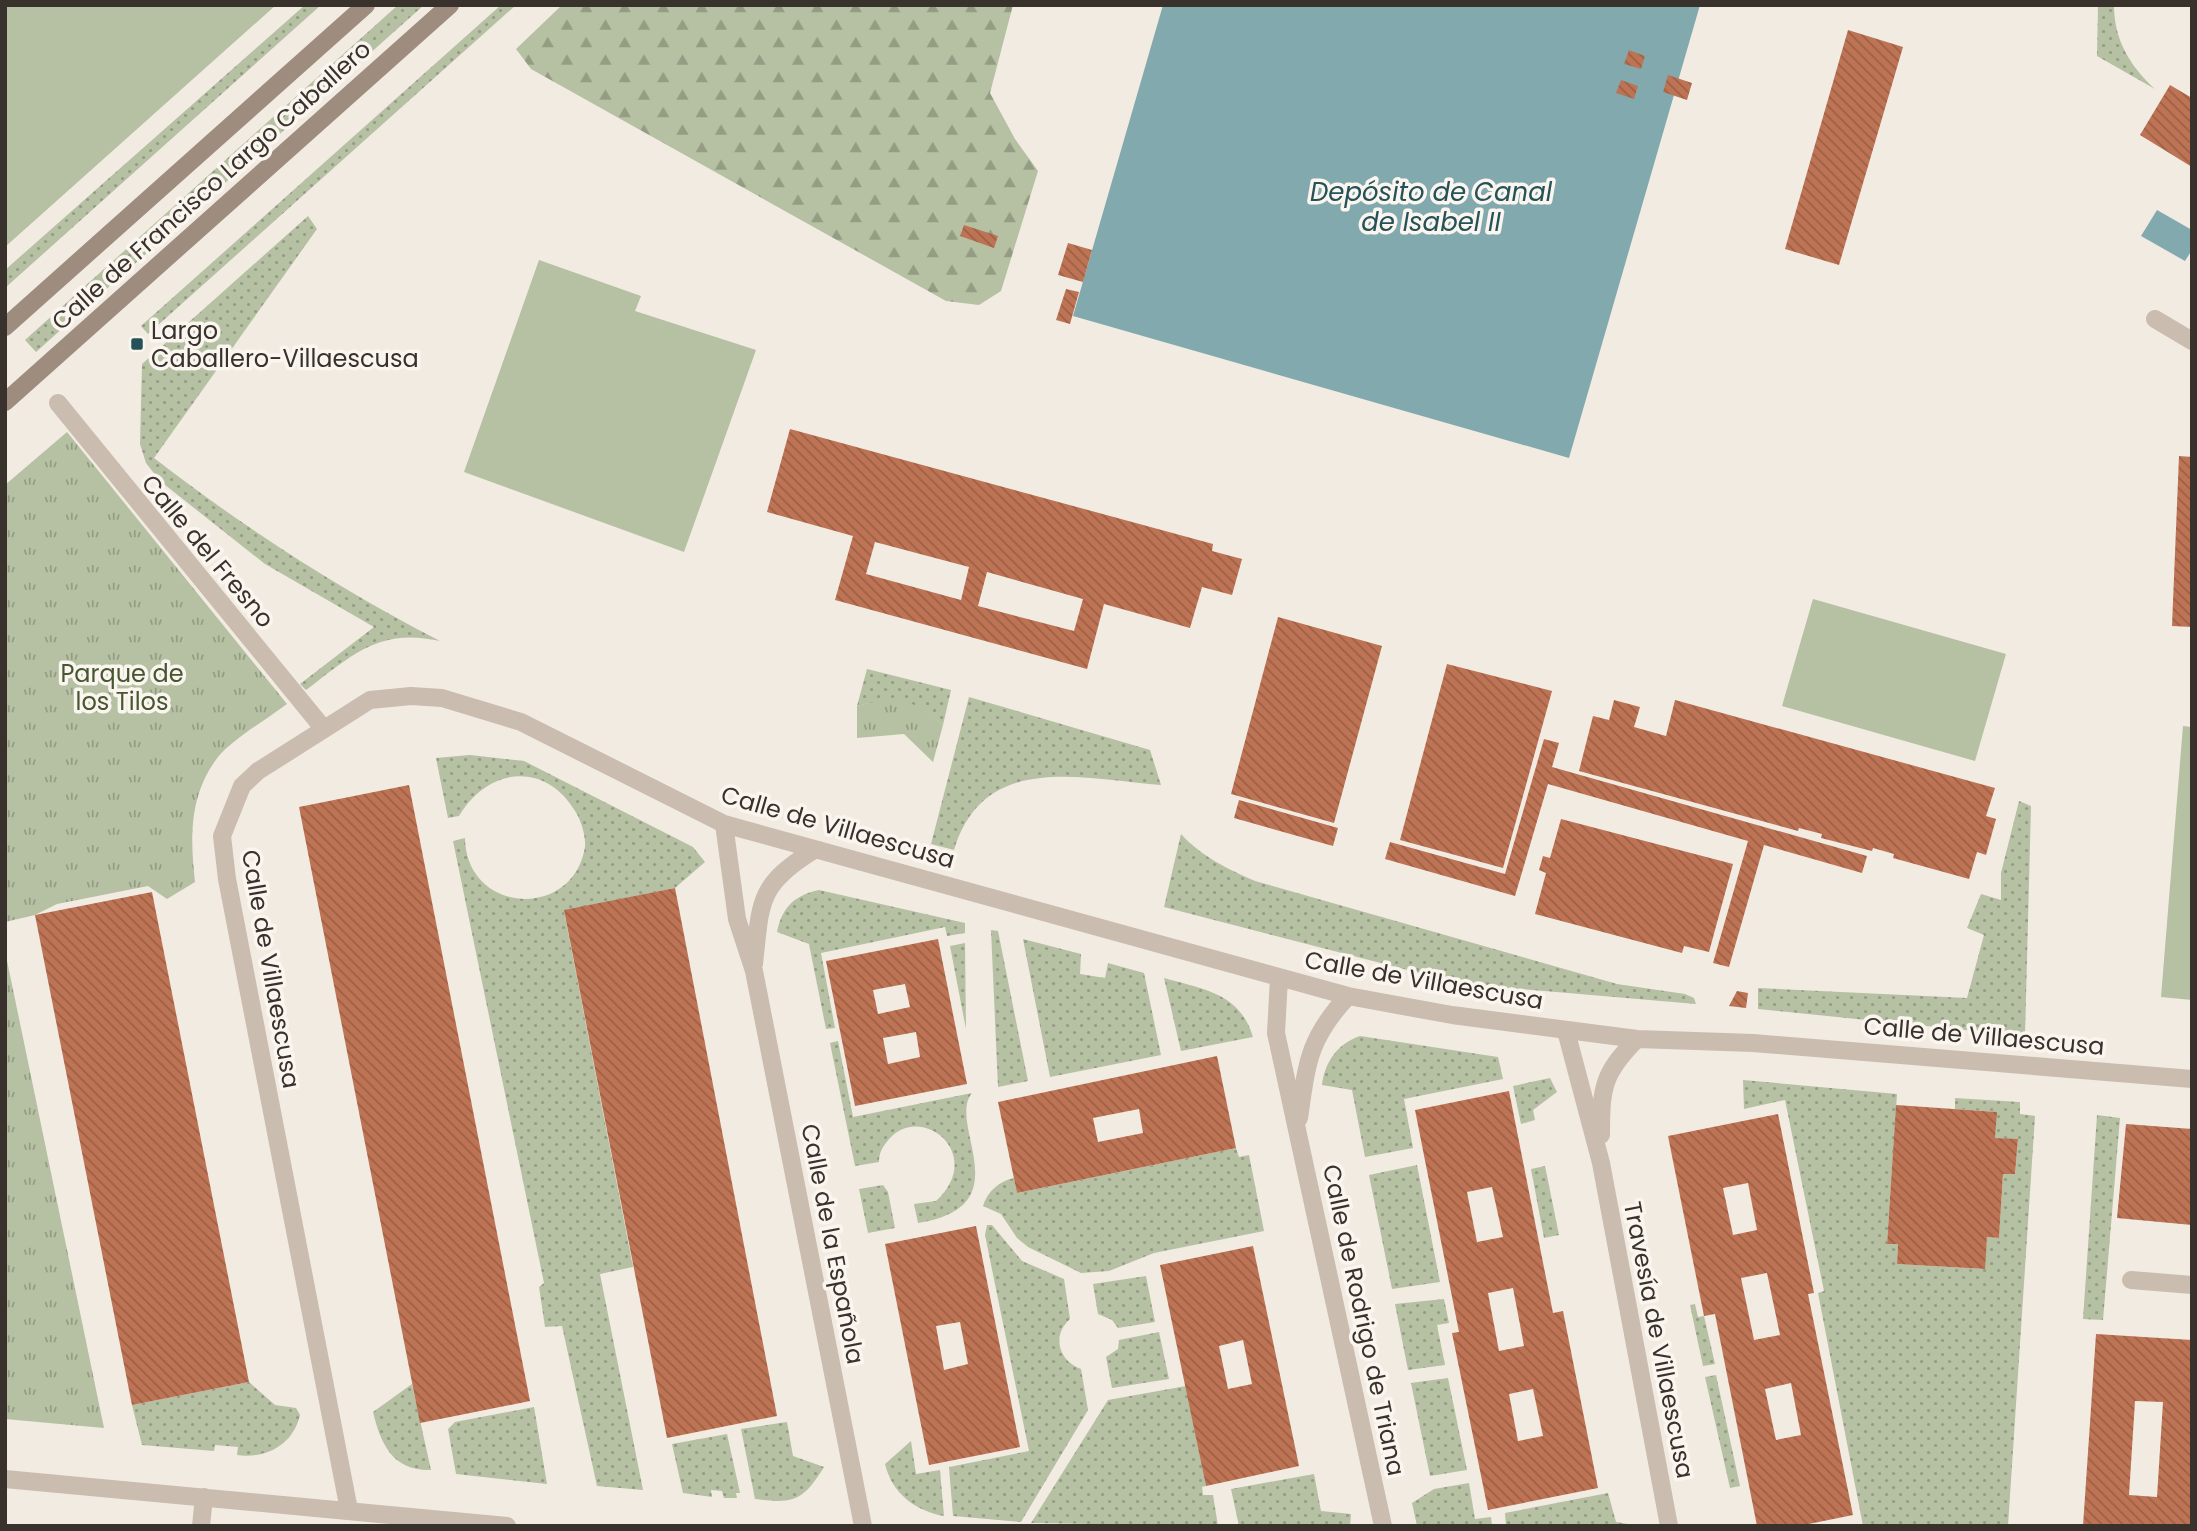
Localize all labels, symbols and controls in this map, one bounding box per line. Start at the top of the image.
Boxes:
street label: Calle de Francisco Largo Caballero [44,33,378,337]
water label: Depósito de Canal de Isabel II [1310,174,1553,240]
place label: Largo Caballero-Villaescusa [151,314,419,375]
marker: Largo Caballero-Villaescusa [129,336,145,352]
street label: Calle del Fresno [134,467,282,635]
park label: Parque de los Tilos [60,657,184,718]
street label: Calle de Villaescusa [717,778,959,876]
street label: Calle de Villaescusa [234,847,308,1091]
street label: Calle de Villaescusa [1302,943,1546,1017]
street label: Calle de Villaescusa [1862,1009,2106,1063]
street label: Calle de la Española [794,1121,872,1367]
street label: Calle de Rodrigo de Triana [1315,1161,1413,1479]
street label: Travesía de Villaescusa [1616,1199,1702,1481]

